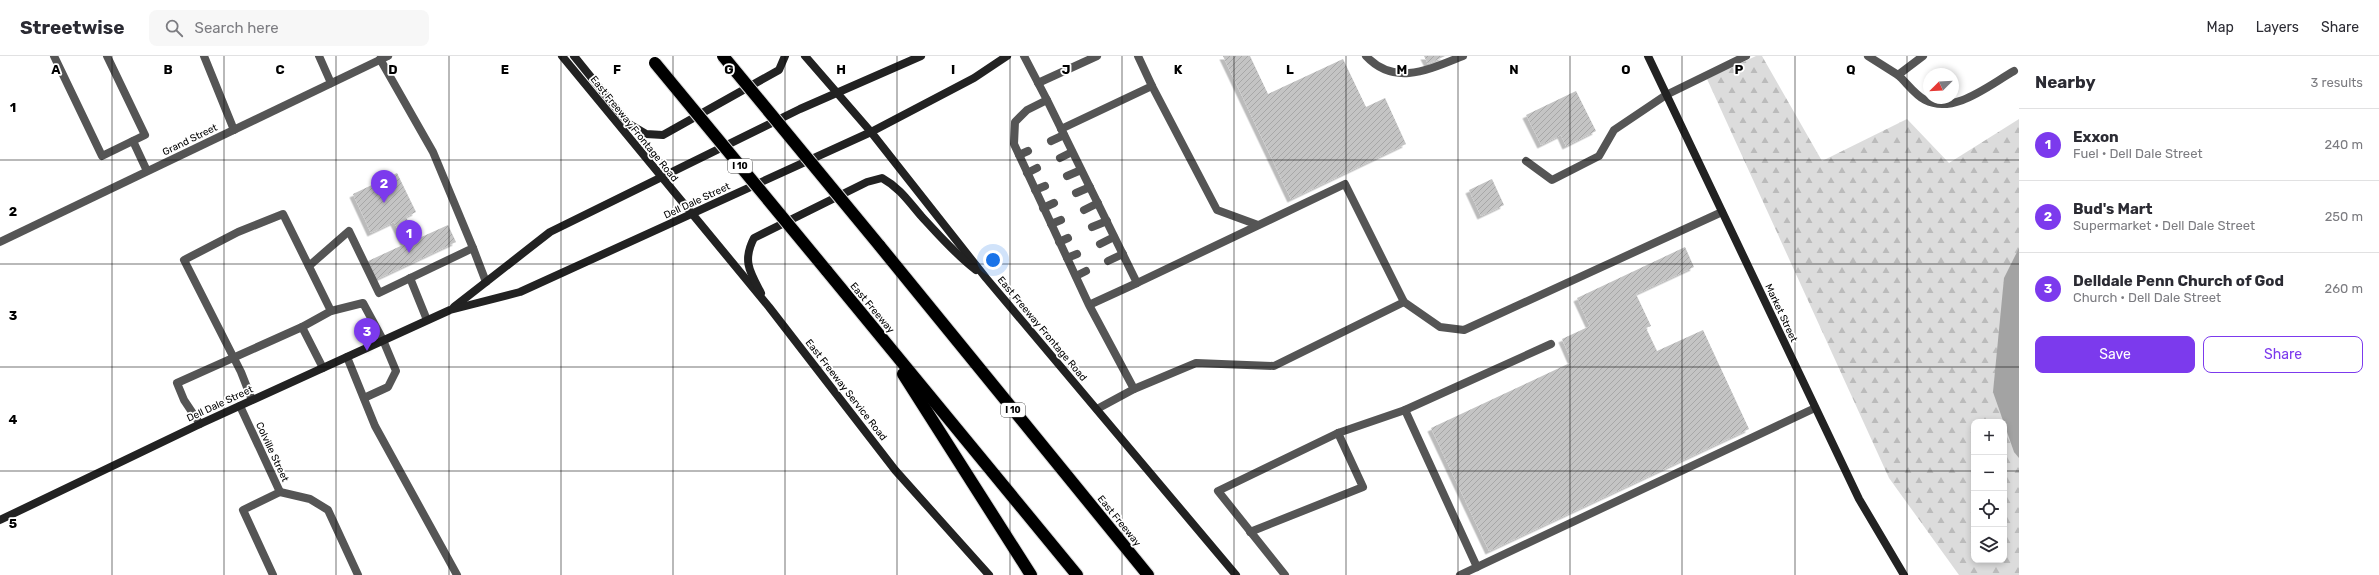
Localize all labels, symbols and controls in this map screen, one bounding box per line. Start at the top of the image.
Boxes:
search box [149,10,429,46]
text: Streetwise [20,16,125,39]
icon: search [163,17,185,39]
text: Search here [195,19,279,37]
text: Map [2207,19,2234,36]
text: Layers [2256,19,2299,36]
text: Share [2321,19,2359,36]
text: A [51,62,61,77]
text: B [163,62,173,77]
text: C [275,62,285,77]
text: D [388,62,398,77]
text: E [501,62,509,77]
text: F [613,62,621,77]
text: G [724,62,734,77]
text: H [836,62,846,77]
text: I [951,62,955,77]
text: J [1062,62,1070,77]
text: K [1174,62,1183,77]
text: L [1286,62,1294,77]
text: M [1397,62,1407,77]
text: N [1509,62,1519,77]
text: O [1621,62,1631,77]
text: P [1735,62,1744,77]
text: Q [1846,62,1856,77]
north arrow [1923,68,1959,104]
text: Nearby [2035,72,2096,92]
street label: East Freeway Frontage Road [588,74,680,184]
text: 3 results [2311,75,2363,90]
text: 1 [10,100,16,115]
street label: Grand Street [161,122,219,158]
text: Exxon [2073,128,2119,146]
text: 1 [2045,137,2051,152]
text: 240 m [2324,137,2363,152]
text: Fuel · Dell Dale Street [2073,146,2202,161]
road number: I 10 [728,159,752,173]
pin: 2 [371,170,397,203]
street label: Dell Dale Street [662,180,732,222]
text: Bud's Mart [2073,200,2153,218]
text: 2 [9,204,17,219]
text: 2 [2044,209,2052,224]
text: 250 m [2325,209,2363,224]
text: Supermarket · Dell Dale Street [2073,218,2255,233]
pin: 1 [396,220,422,253]
your location [983,250,1003,270]
text: Delldale Penn Church of God [2073,272,2284,290]
street label: East Freeway Frontage Road [995,274,1089,384]
street label: East Freeway [847,280,897,336]
text: 3 [2044,281,2052,296]
text: 260 m [2325,281,2363,296]
street label: Market Street [1762,282,1800,344]
text: Church · Dell Dale Street [2073,290,2221,305]
text: 3 [9,308,18,323]
pin: 3 [354,318,380,351]
button: Save [2035,336,2195,373]
button: Share [2203,336,2363,373]
street label: East Freeway Service Road [803,337,889,443]
street label: Dell Dale Street [185,383,255,425]
road number: I 10 [1001,403,1025,417]
text: 4 [9,412,18,427]
map controls [1971,419,2007,563]
button: + [1971,419,2007,455]
street label: Colville Street [253,420,291,484]
button: − [1971,455,2007,491]
button: locate [1971,491,2007,527]
street label: East Freeway [1095,493,1144,549]
text: 5 [9,516,17,531]
button: layers [1971,527,2007,563]

